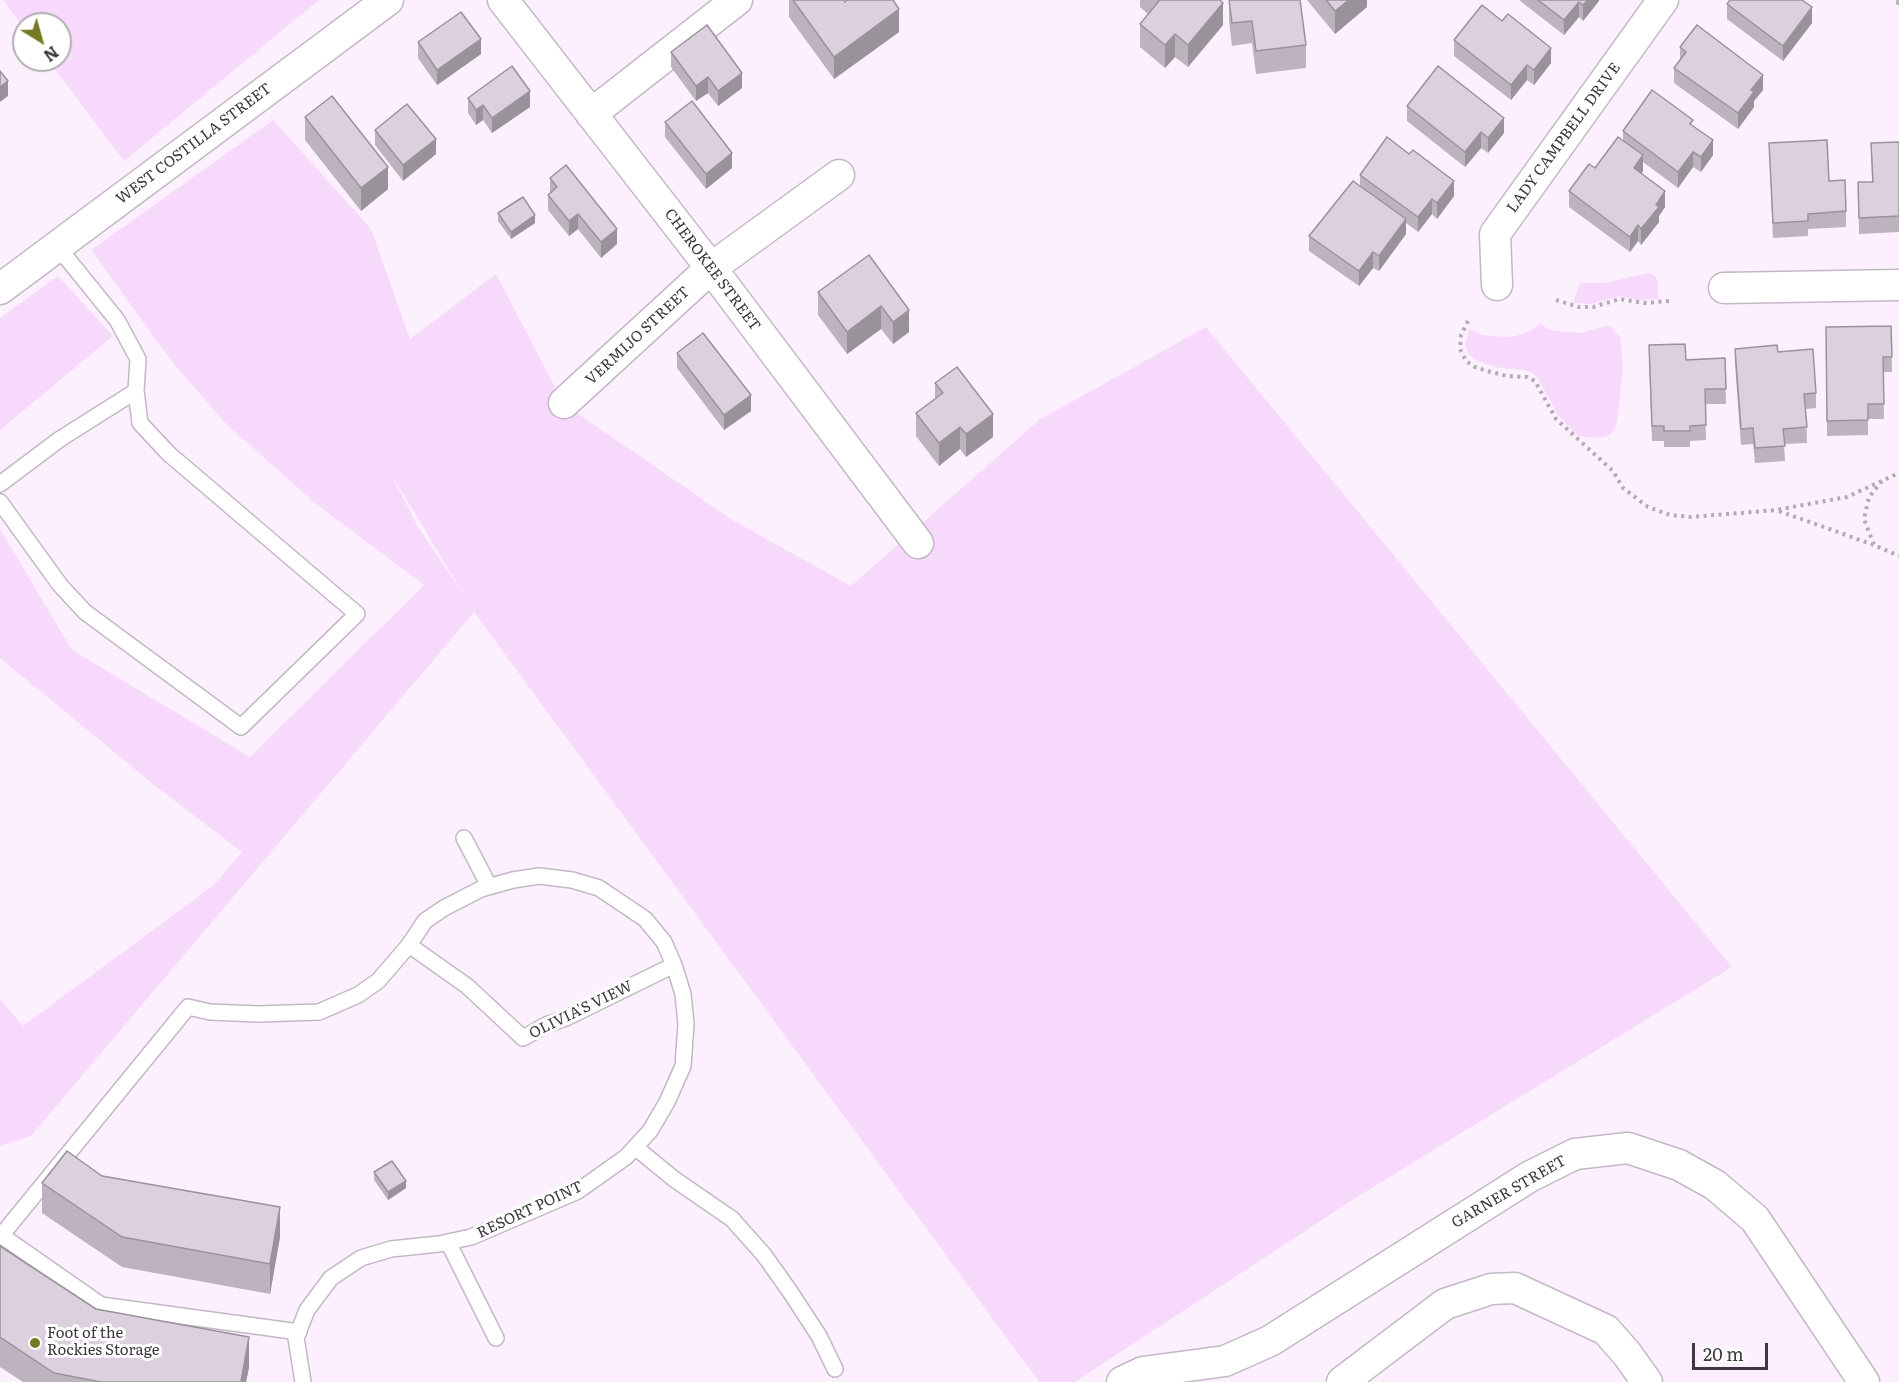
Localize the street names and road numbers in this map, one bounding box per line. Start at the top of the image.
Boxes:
street label: LADY CAMPBELL DRIVE [1504,59,1624,217]
street label: WEST COSTILLA STREET [113,80,275,208]
street label: CHEROKEE STREET [660,205,764,335]
street label: VERMIJO STREET [582,283,694,389]
street label: OLIVIA'S VIEW [526,977,636,1043]
street label: GARNER STREET [1448,1152,1570,1232]
street label: RESORT POINT [474,1178,586,1242]

